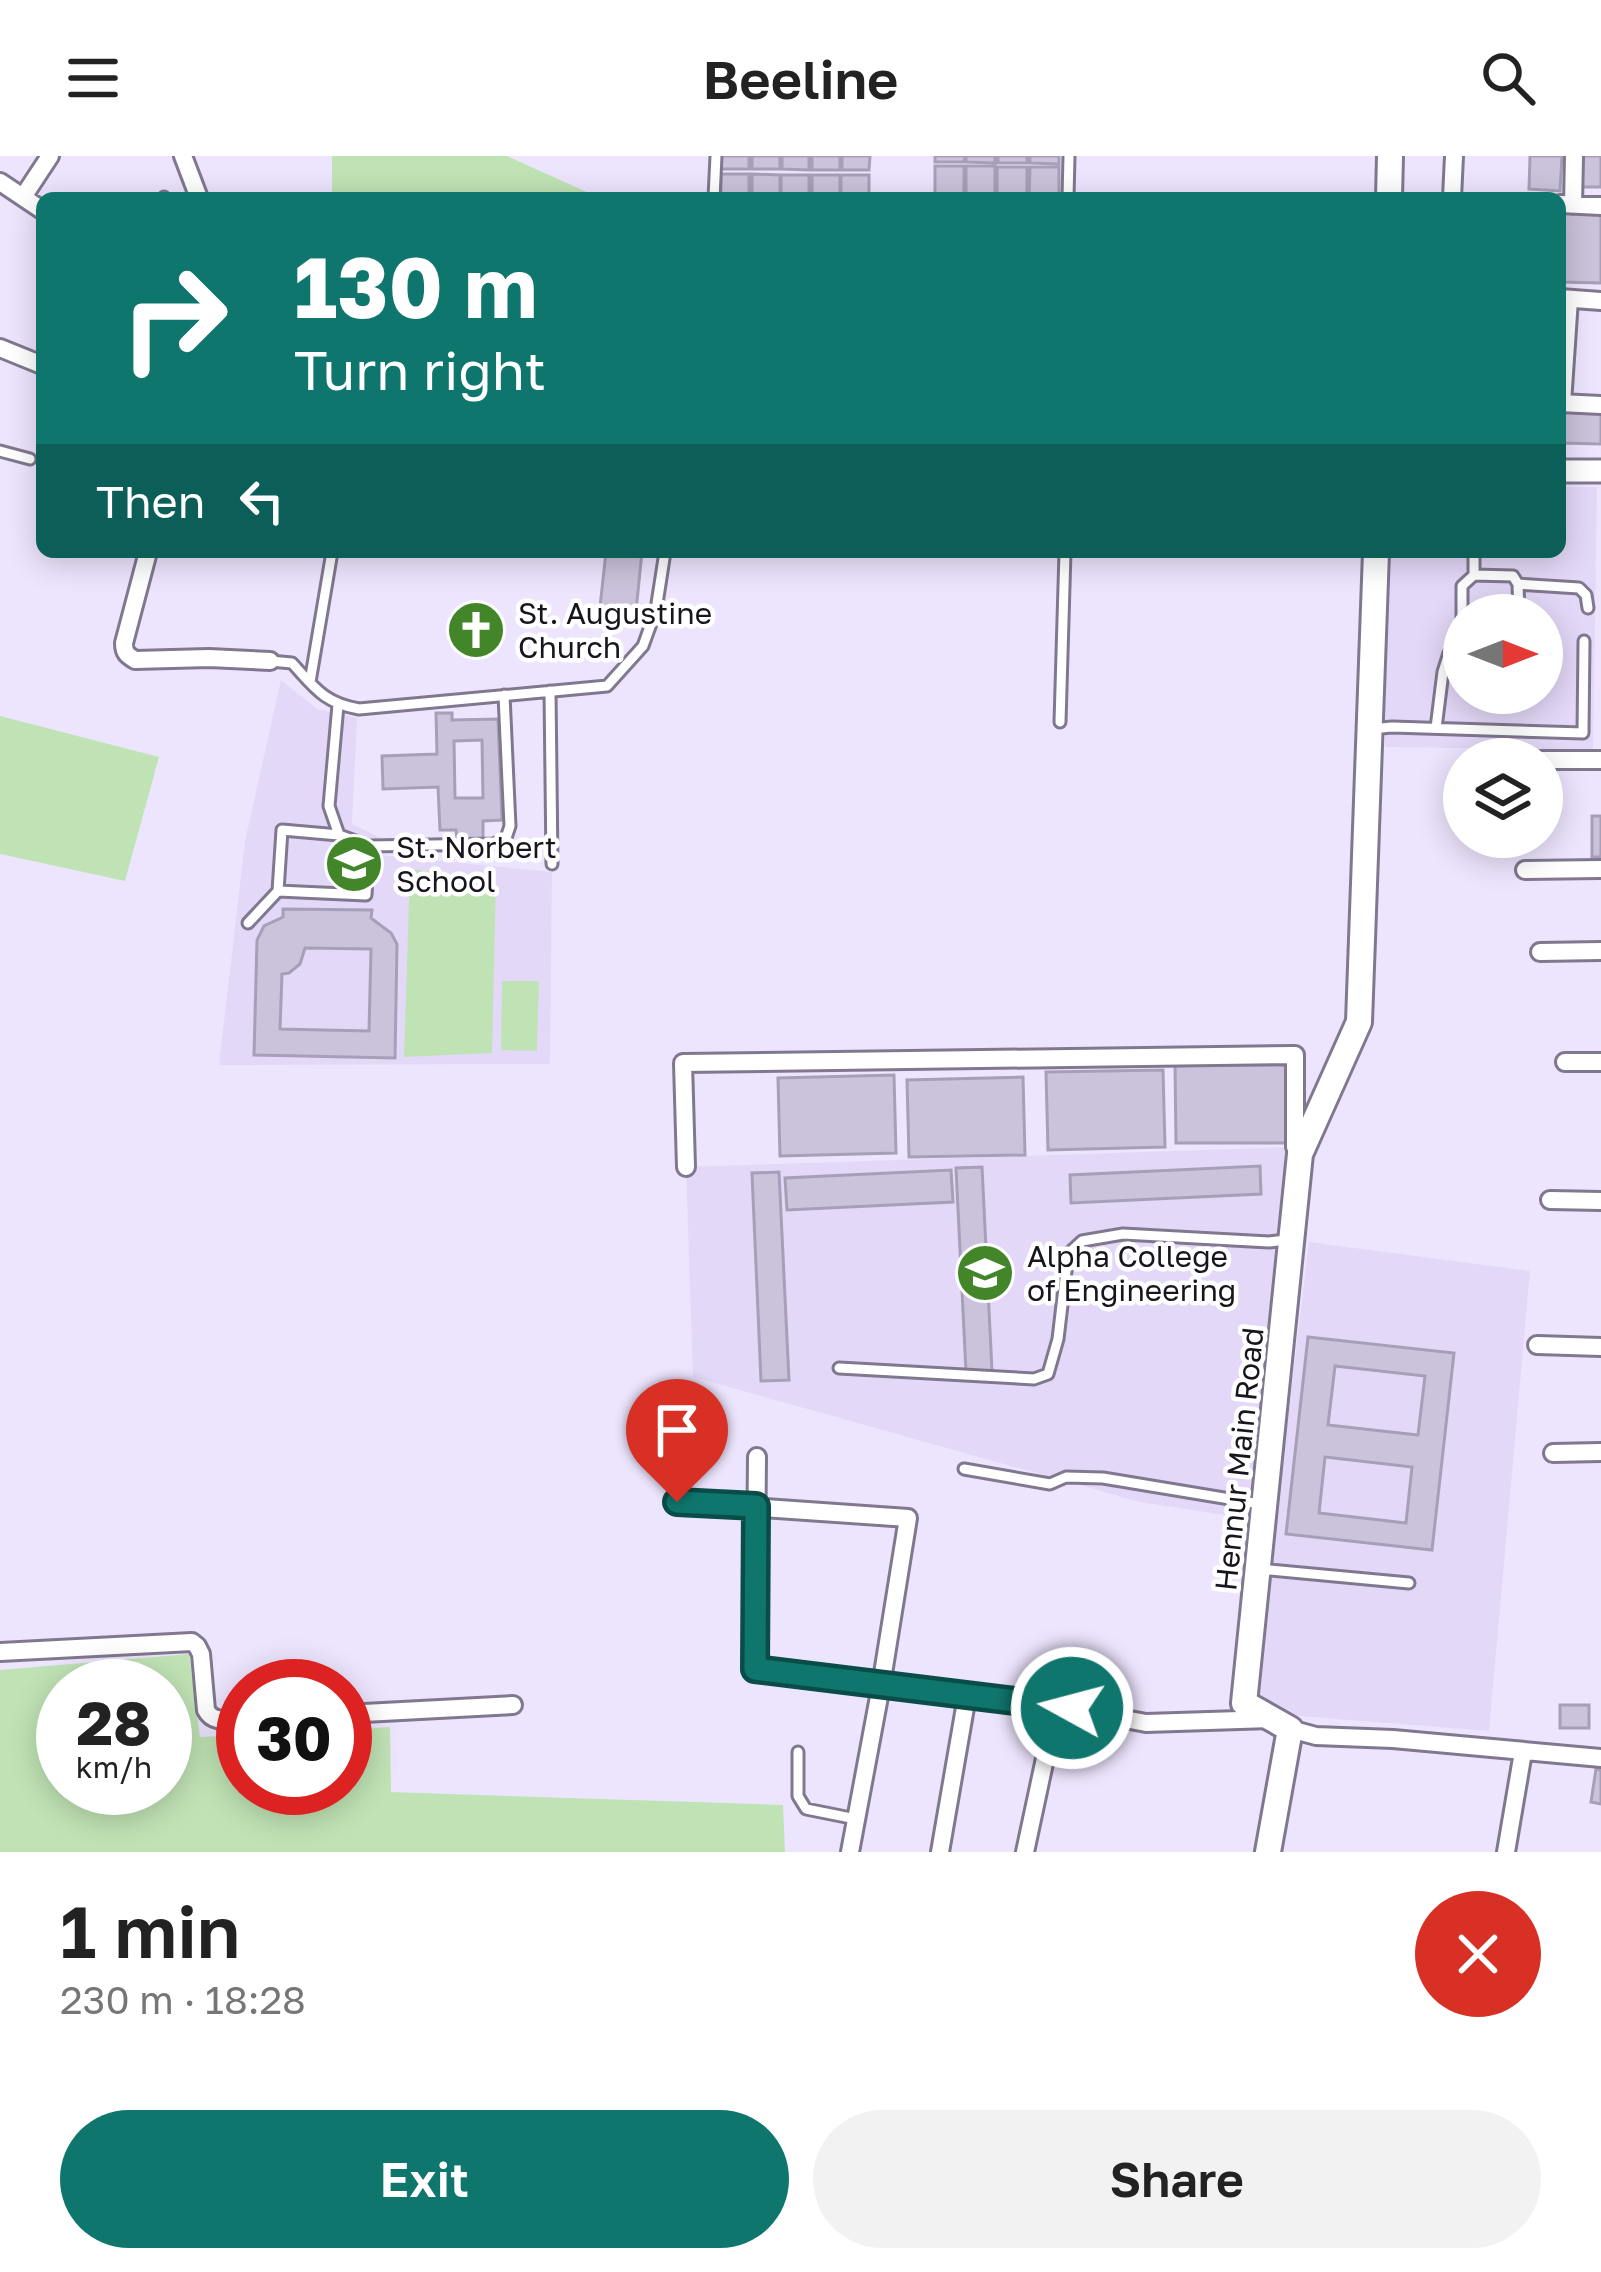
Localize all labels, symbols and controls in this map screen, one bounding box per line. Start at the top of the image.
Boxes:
icon: menu [60,45,126,111]
icon: search [1475,45,1541,111]
text: Beeline [703,46,898,111]
text: 130 m [294,236,538,336]
icon: right [96,240,252,396]
text: Turn right [294,337,546,402]
icon: left [229,468,295,534]
text: Then [96,474,205,528]
north arrow [1443,594,1563,714]
map controls [1443,594,1563,858]
place label: St. Augustine Church [518,595,712,665]
church icon: St. Augustine Church [445,599,507,661]
button: layers [1443,738,1563,858]
place label: St. Norbert School [396,829,557,899]
school or university icon: St. Norbert School [323,833,385,895]
place label: Alpha College of Engineering [1027,1238,1236,1308]
school or university icon: Alpha College of Engineering [954,1242,1016,1304]
street label: Hennur Main Road [1207,1325,1271,1593]
pin [626,1379,728,1502]
icon: arrive [644,1397,710,1463]
position arrow [1009,1645,1135,1771]
speed limit sign: 30 [216,1659,372,1815]
text: 28 [76,1686,151,1758]
text: km/h [76,1749,152,1785]
text: 1 min [60,1887,240,1974]
button: close [1415,1891,1541,2017]
text: 230 m · 18:28 [60,1976,306,2023]
button: Exit [60,2110,789,2248]
button: Share [813,2110,1541,2248]

